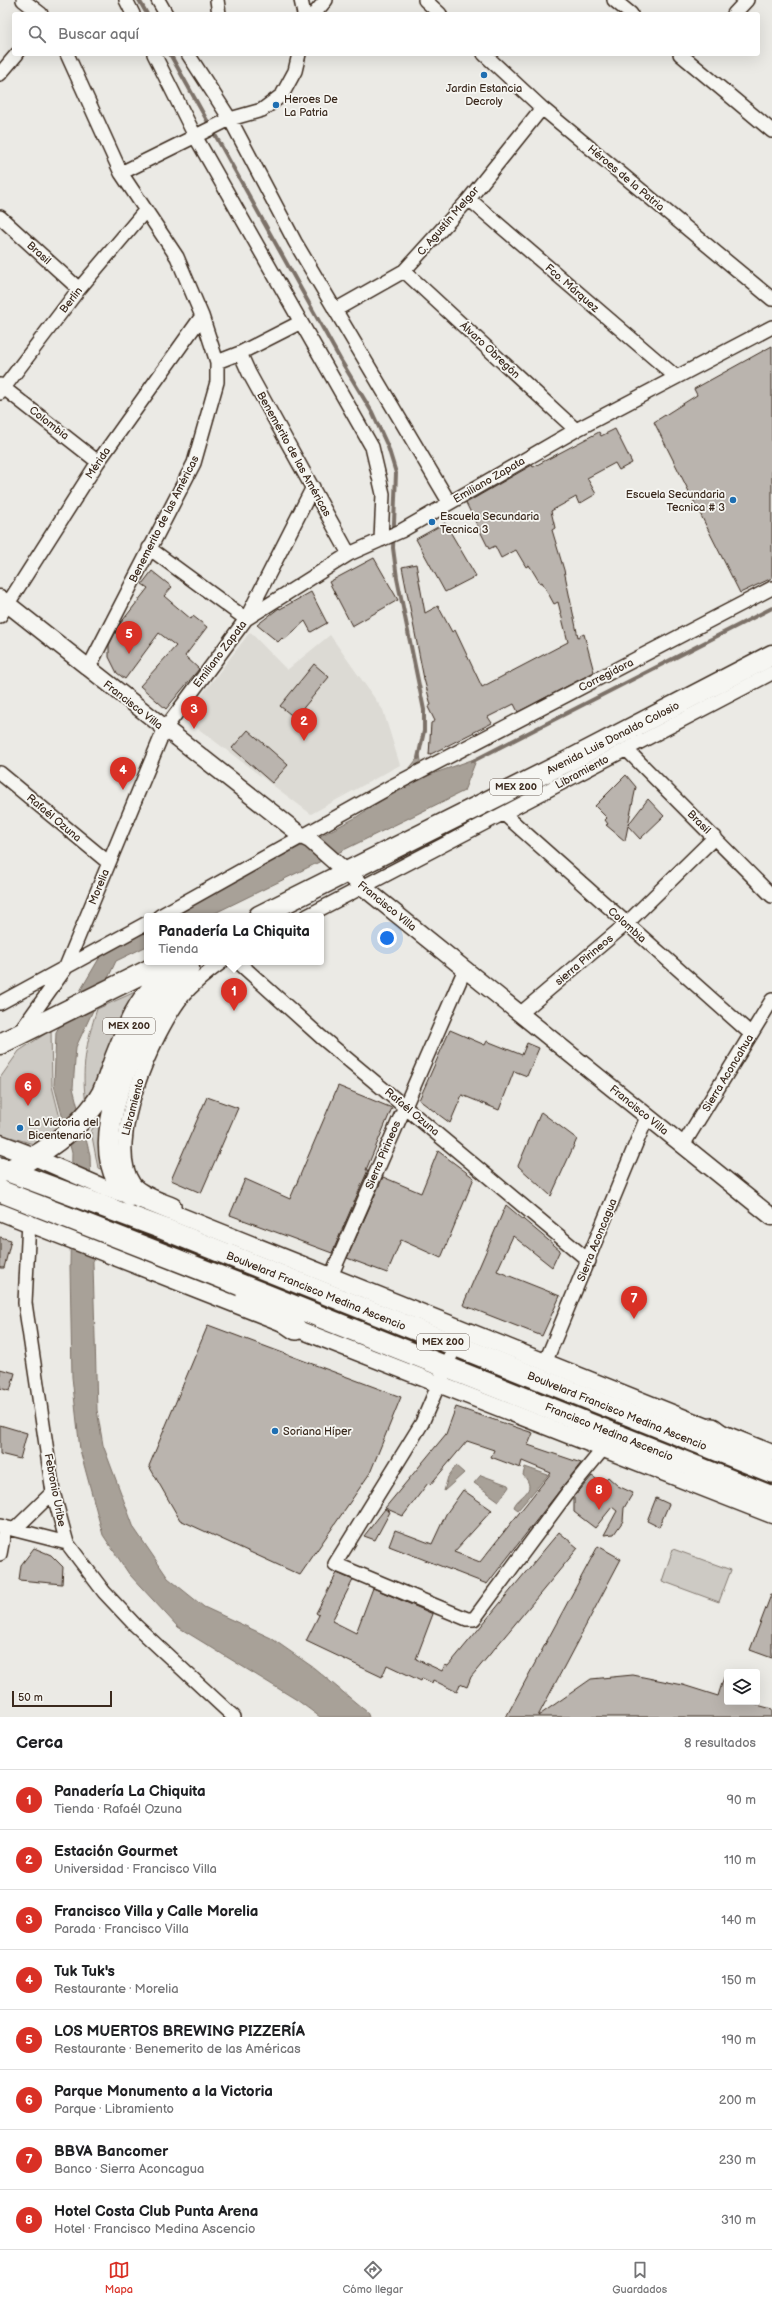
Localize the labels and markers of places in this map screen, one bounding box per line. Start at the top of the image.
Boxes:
marker: Jardin Estancia Decroly [479,70,489,80]
place label: Jardin Estancia Decroly [446,82,522,108]
place label: Heroes De La Patria [284,93,338,119]
marker: Heroes De La Patria [271,100,281,110]
place label: Escuela Secundaria Tecnica # 3 [626,488,725,514]
marker: Escuela Secundaria Tecnica # 3 [728,495,738,505]
place label: Escuela Secundaria Tecnica 3 [440,510,539,536]
marker: Escuela Secundaria Tecnica 3 [427,517,437,527]
pin: 5 [116,621,142,654]
pin: 3 [181,696,207,729]
pin: 2 [291,708,317,741]
pin: 4 [110,757,136,790]
pin: 1 [221,978,247,1011]
pin: 6 [15,1073,41,1106]
place label: La Victoria del Bicentenario [28,1116,98,1142]
marker: La Victoria del Bicentenario [15,1123,25,1133]
pin: 7 [621,1286,647,1319]
place label: Soriana Híper [283,1425,353,1438]
marker: Soriana Híper [270,1426,280,1436]
pin: 8 [586,1477,612,1510]

